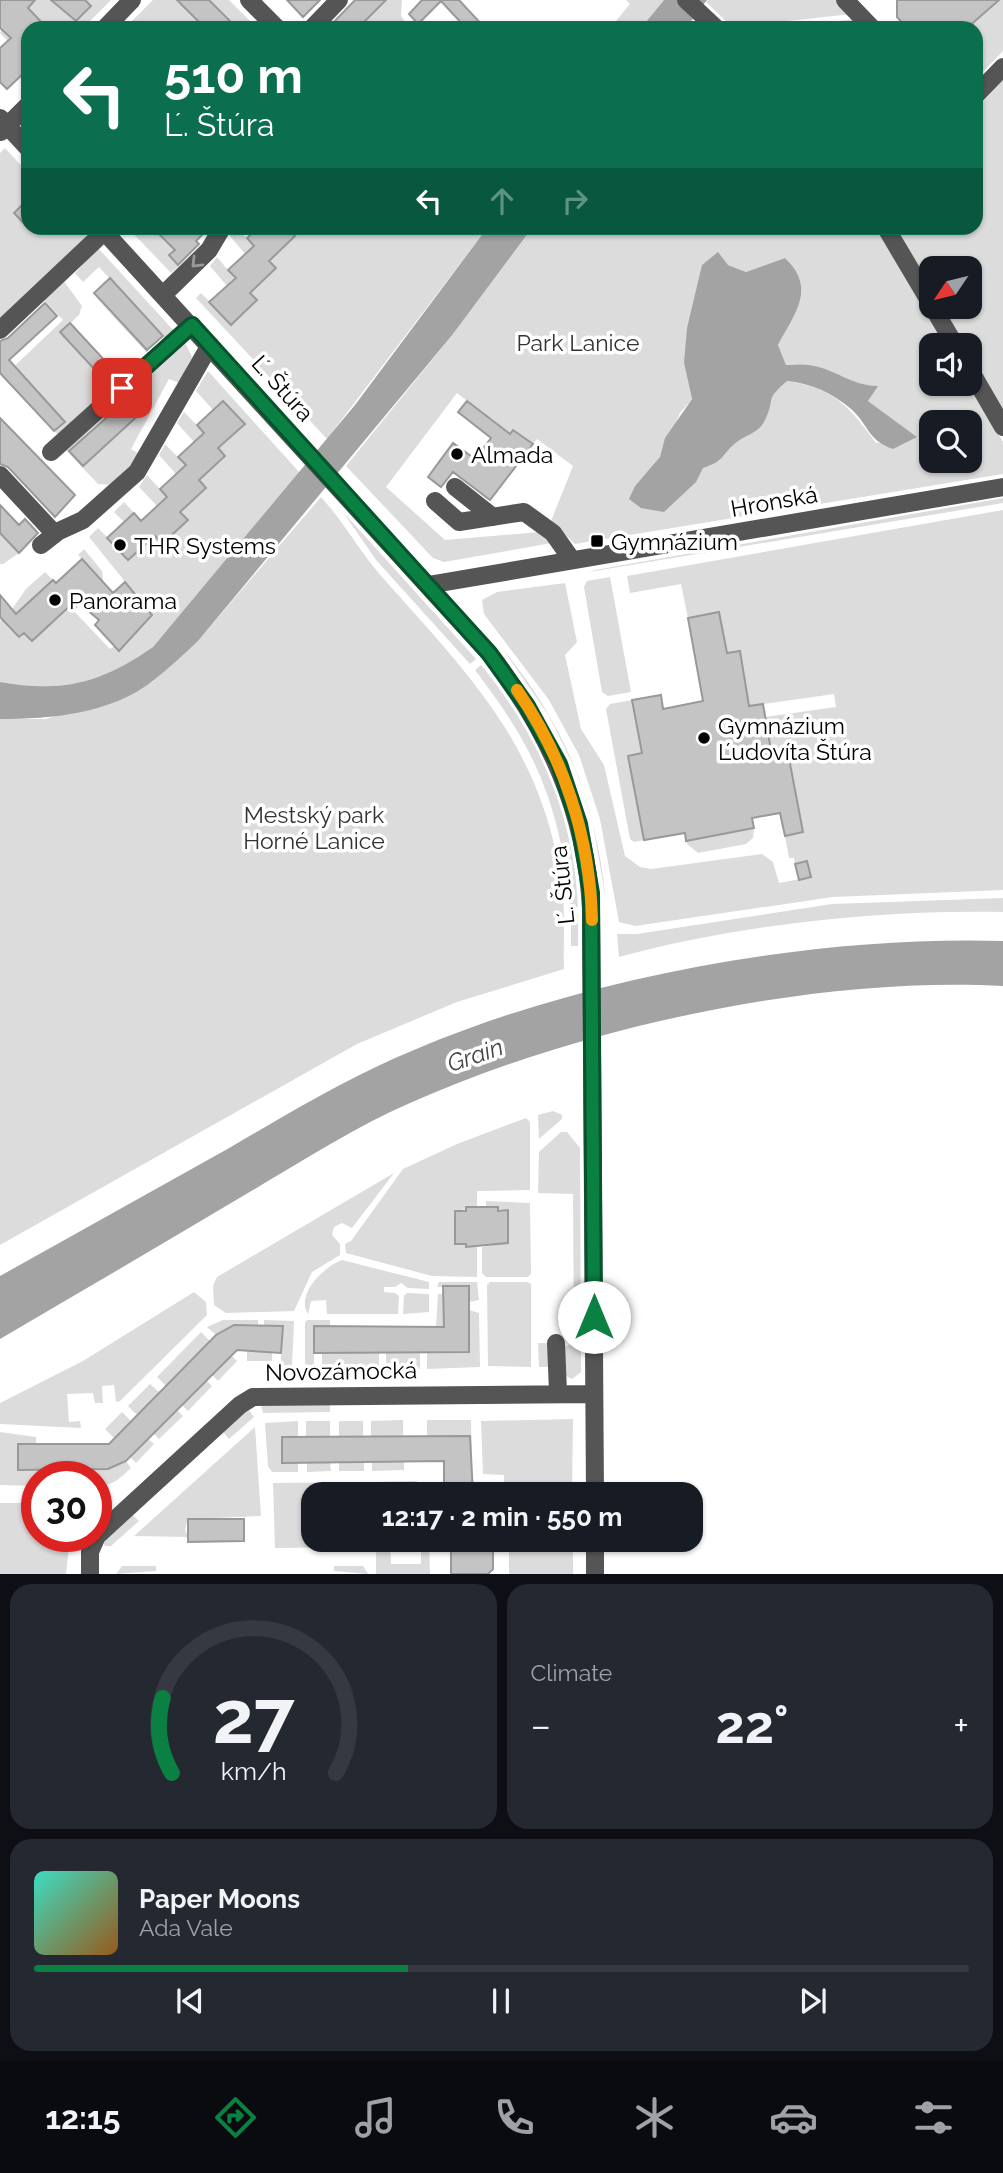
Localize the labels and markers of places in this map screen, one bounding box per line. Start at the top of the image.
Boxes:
pin [92,358,152,418]
place label: Almada [471,441,553,468]
marker: Almada [449,446,465,462]
place label: Gymnázium [611,528,738,555]
place label: THR Systems [134,532,276,559]
marker: Gymnázium [589,533,605,549]
marker: THR Systems [112,537,128,553]
place label: Panorama [69,587,177,614]
marker: Panorama [47,592,63,608]
place label: Gymnázium Ľudovíta Štúra [718,712,872,765]
marker: Gymnázium Ľudovíta Štúra [696,730,712,746]

